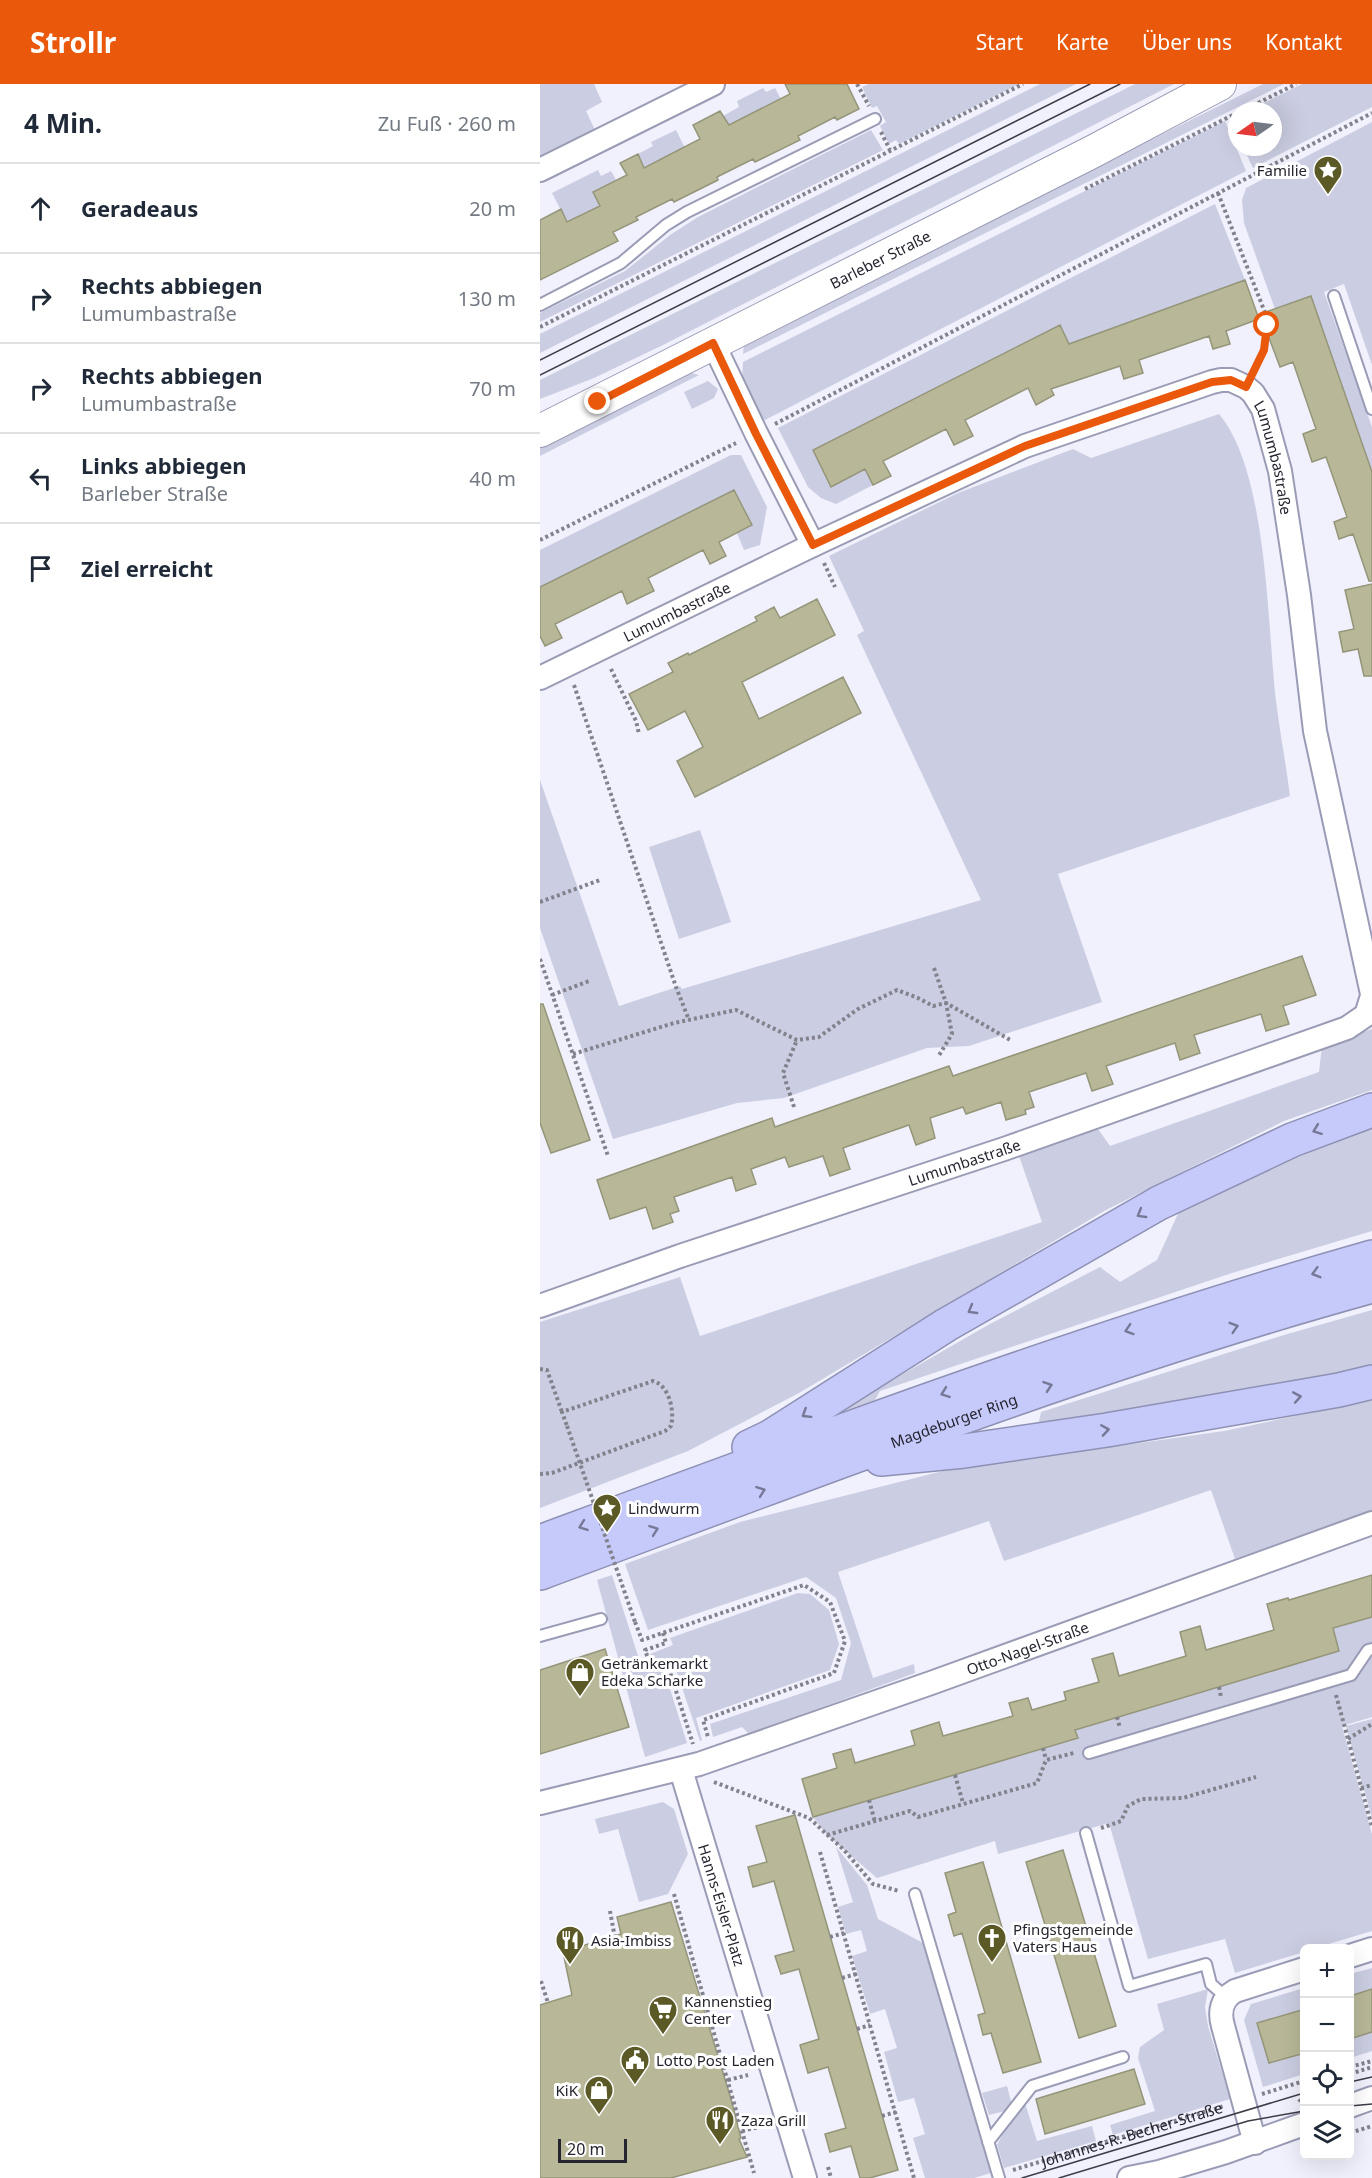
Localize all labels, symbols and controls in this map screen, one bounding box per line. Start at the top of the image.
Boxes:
text: Strollr [30,23,116,61]
text: Start [976,28,1023,56]
text: Karte [1056,28,1109,56]
text: Über uns [1142,28,1232,56]
text: Kontakt [1265,28,1342,56]
north arrow [1228,102,1282,156]
text: 4 Min. [24,105,102,141]
text: Zu Fuß · 260 m [378,110,516,137]
place icon: Familie [1312,154,1344,196]
place label: Familie [1257,160,1307,180]
icon: ahead [24,192,57,225]
text: Geradeaus [81,193,198,223]
text: 20 m [469,195,516,222]
street label: Barleber Straße [826,225,934,293]
text: Rechts abbiegen [81,270,263,300]
icon: right [24,282,57,315]
text: 130 m [458,285,516,312]
text: Lumumbastraße [81,300,237,327]
route start [1253,311,1279,337]
text: Rechts abbiegen [81,360,263,390]
icon: right [24,372,57,405]
text: 70 m [469,375,516,402]
route end [584,388,610,414]
text: Lumumbastraße [81,390,237,417]
street label: Lumumbastraße [1250,396,1297,516]
text: Links abbiegen [81,450,247,480]
icon: left [24,462,57,495]
text: 40 m [469,465,516,492]
text: Barleber Straße [81,480,228,507]
icon: arrive [24,552,57,585]
text: Ziel erreicht [81,553,213,583]
street label: Lumumbastraße [620,577,734,646]
one-way arrow [1312,1123,1323,1136]
street label: Lumumbastraße [906,1134,1023,1190]
one-way arrow [1137,1206,1147,1218]
one-way arrow [1311,1266,1322,1278]
one-way arrow [968,1303,978,1315]
one-way arrow [1228,1322,1239,1334]
one-way arrow [1124,1323,1135,1335]
one-way arrow [1042,1381,1053,1394]
one-way arrow [940,1386,951,1399]
street label: Magdeburger Ring [888,1389,1020,1452]
one-way arrow [1293,1392,1302,1404]
one-way arrow [802,1407,813,1418]
one-way arrow [1101,1425,1110,1437]
one-way arrow [755,1485,766,1498]
place icon: Lindwurm [591,1492,623,1534]
place label: Lindwurm [628,1498,700,1518]
one-way arrow [578,1519,589,1531]
one-way arrow [648,1525,659,1538]
street label: Otto-Nagel-Straße [964,1617,1091,1679]
place label: Getränkemarkt Edeka Scharke [601,1653,708,1690]
shop icon: Getränkemarkt Edeka Scharke [564,1656,596,1698]
street label: Hanns-Eisler-Platz [694,1841,750,1968]
place label: Pfingstgemeinde Vaters Haus [1013,1919,1133,1956]
church icon: Pfingstgemeinde Vaters Haus [976,1922,1008,1964]
restaurant icon: Asia-Imbiss [554,1924,586,1966]
place label: Asia-Imbiss [591,1930,671,1950]
map controls [1300,1944,1354,2160]
button: + [1300,1944,1354,1998]
place label: Kannenstieg Center [684,1991,772,2028]
supermarket icon: Kannenstieg Center [647,1994,679,2036]
button: − [1300,1998,1354,2052]
public building icon: Lotto Post Laden [619,2044,651,2086]
place label: Lotto Post Laden [656,2050,775,2070]
button: locate [1300,2052,1354,2106]
shop icon: KiK [583,2074,615,2116]
place label: KiK [556,2080,579,2100]
street label: Johannes-R.-Becher-Straße [1037,2097,1225,2171]
restaurant icon: Zaza Grill [704,2104,736,2146]
button: layers [1300,2106,1354,2160]
place label: Zaza Grill [741,2110,806,2130]
scale bar [558,2136,627,2164]
text: 20 m [567,2138,604,2160]

